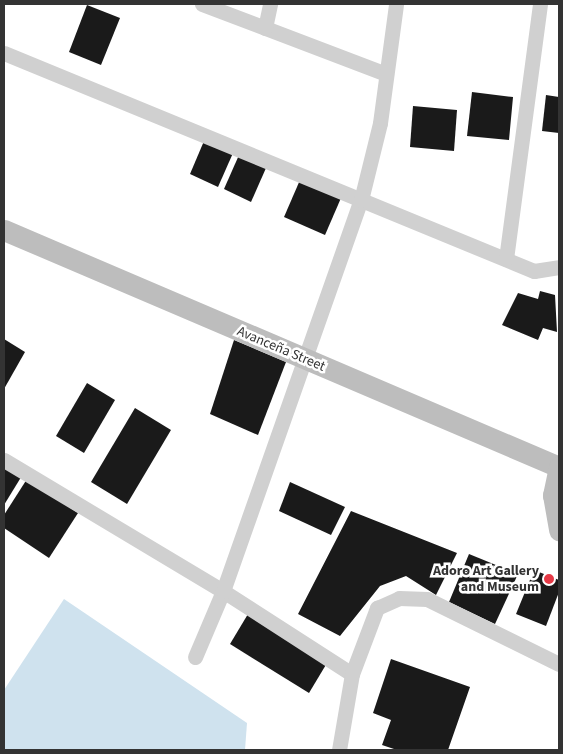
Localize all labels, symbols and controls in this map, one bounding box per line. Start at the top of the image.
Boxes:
street label: Avanceña Street [234,323,328,375]
place label: Adoro Art Gallery and Museum [433,563,539,596]
marker: Adoro Art Gallery and Museum [543,573,555,585]

